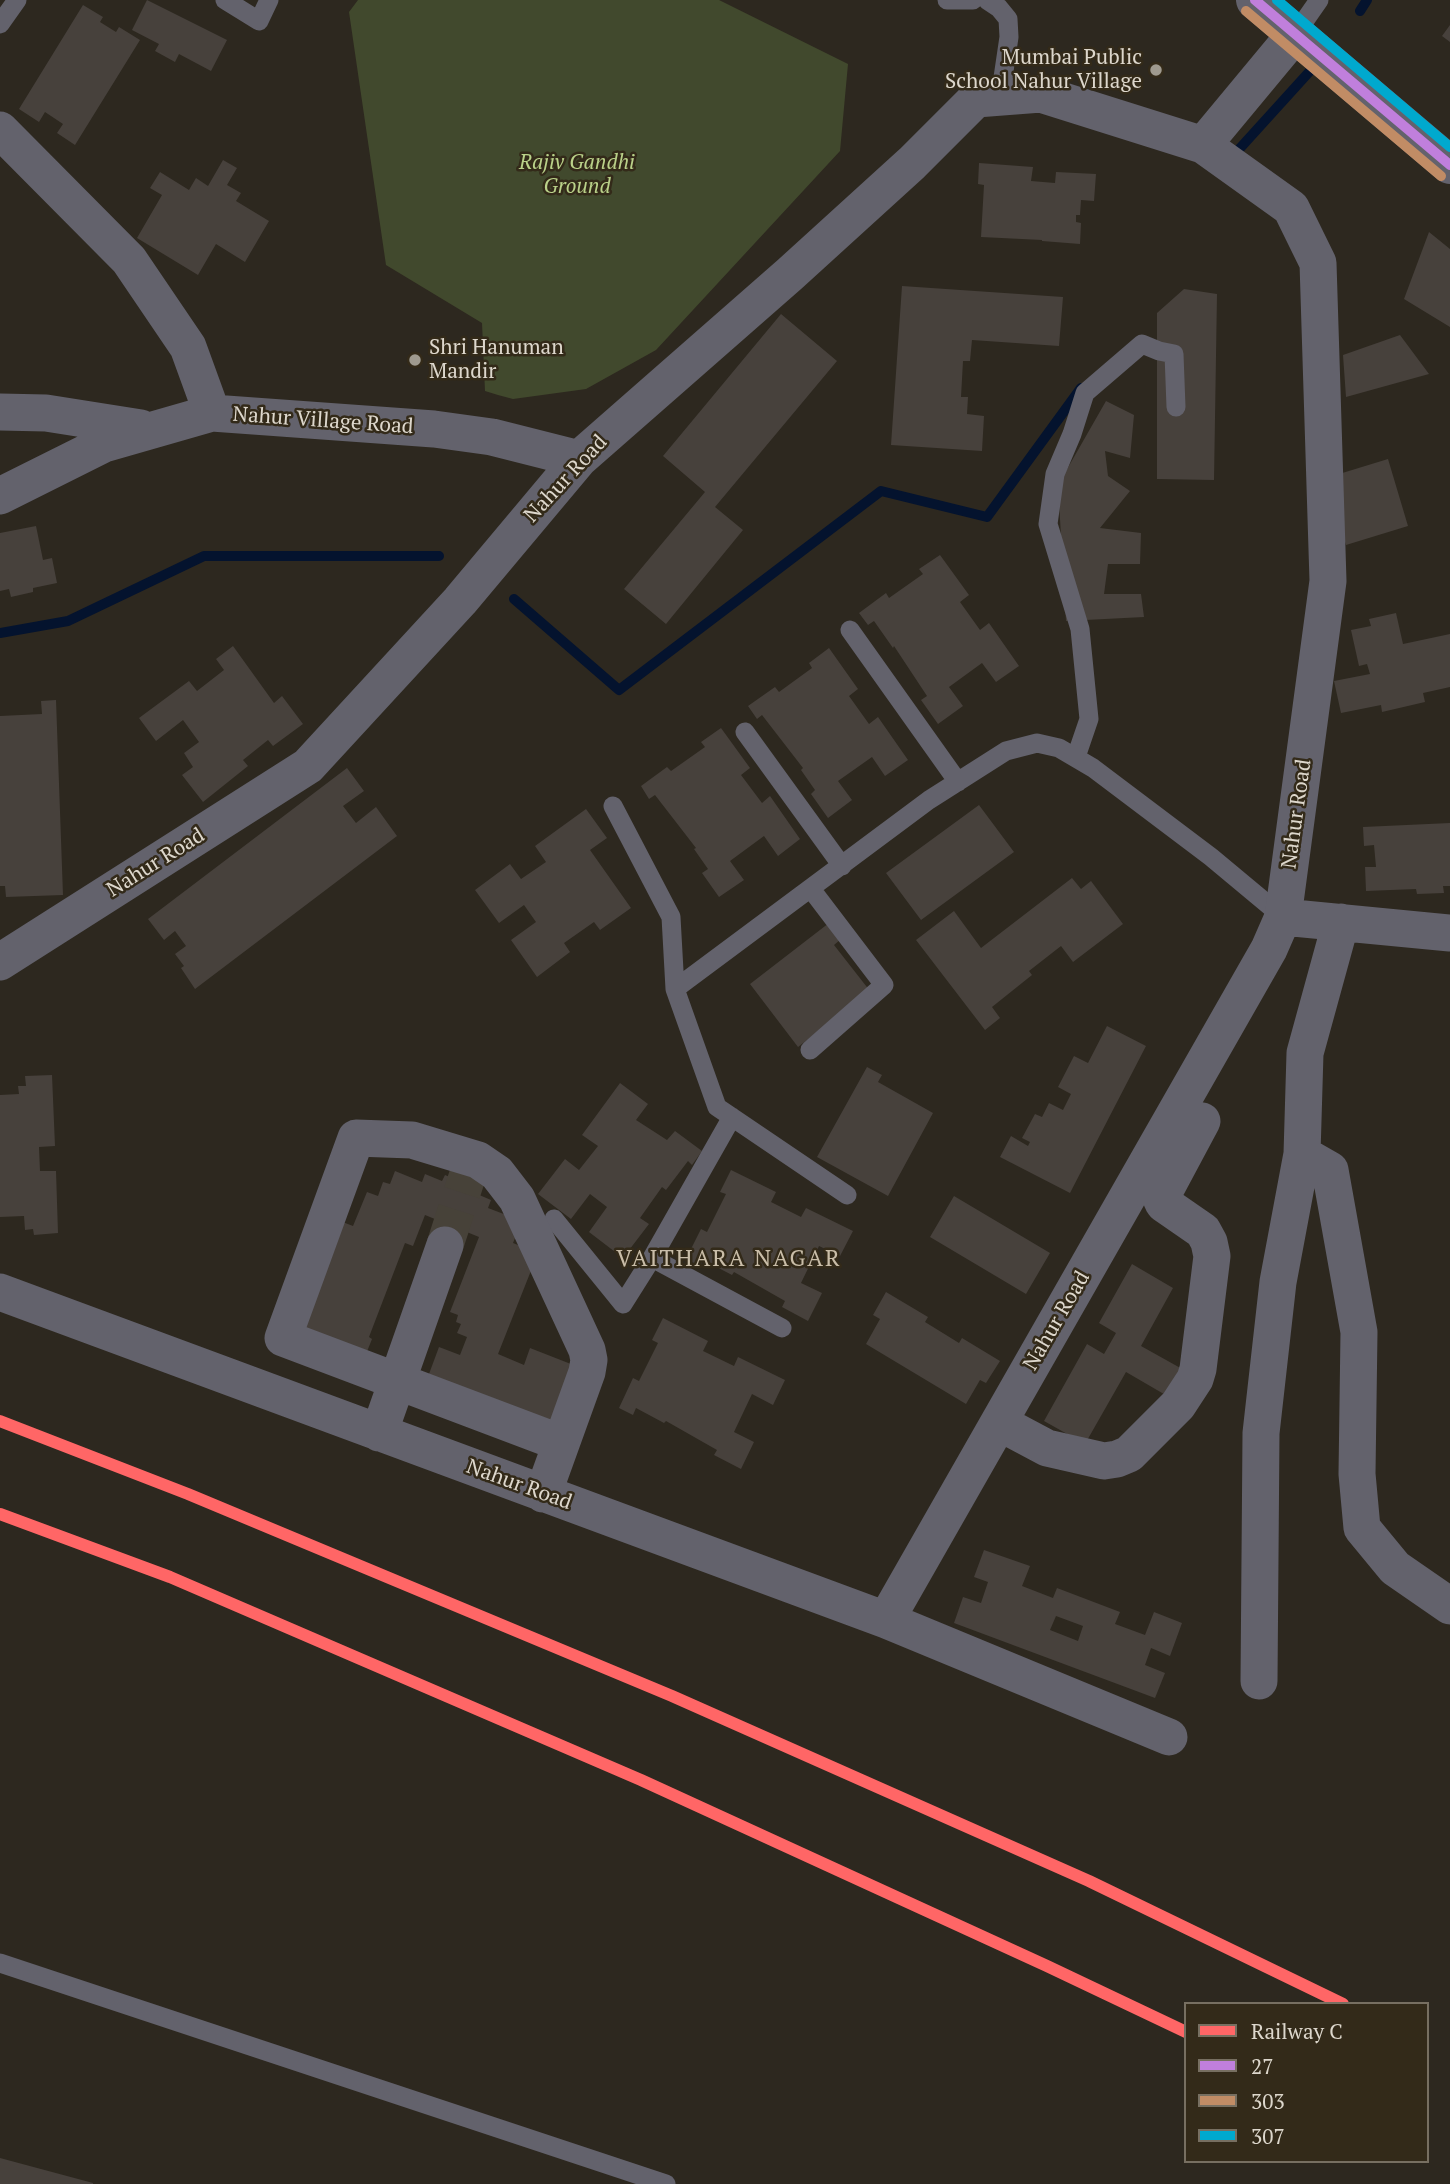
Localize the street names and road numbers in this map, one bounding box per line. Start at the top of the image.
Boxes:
street label: Nahur Village Road [232,402,414,440]
street label: Nahur Road [519,430,613,528]
street label: Nahur Road [1277,758,1317,870]
street label: Nahur Road [103,823,209,903]
street label: Nahur Road [1018,1267,1096,1375]
street label: Nahur Road [463,1454,575,1516]

